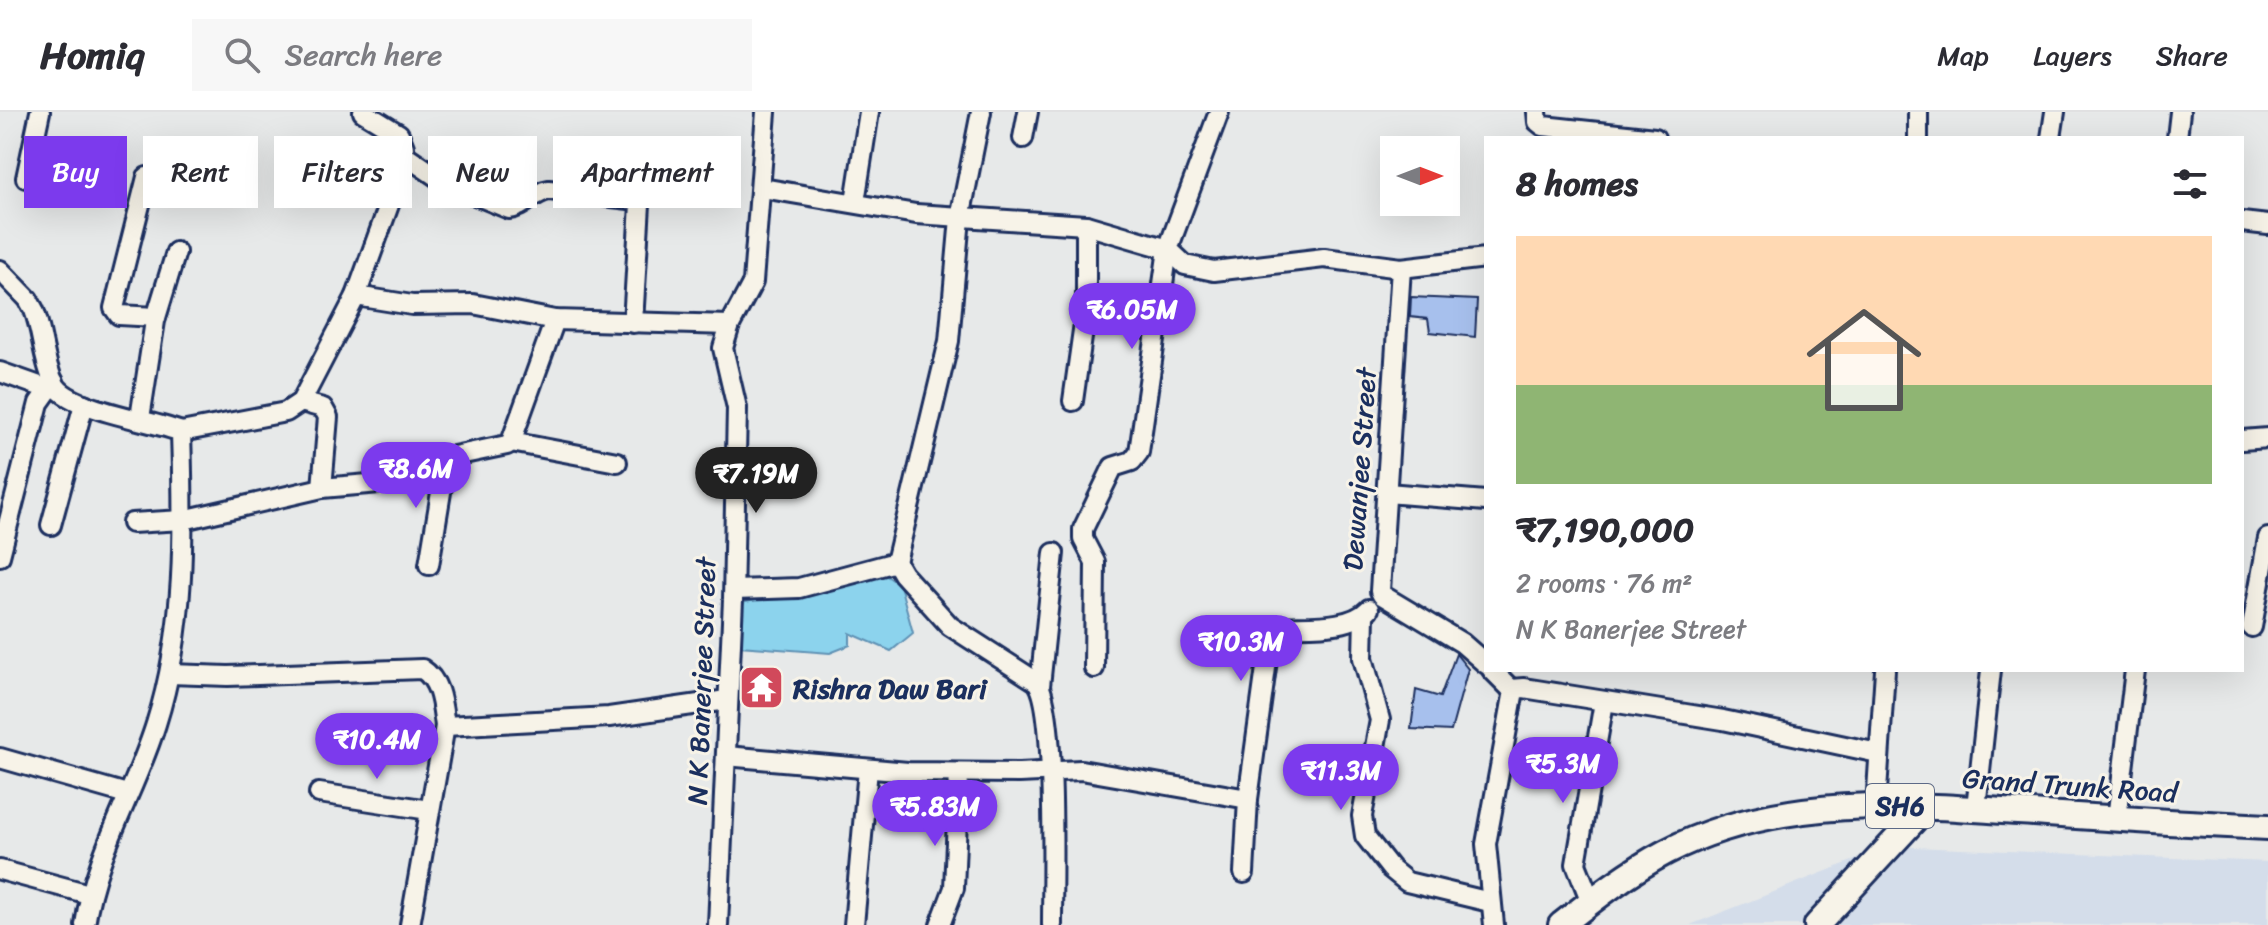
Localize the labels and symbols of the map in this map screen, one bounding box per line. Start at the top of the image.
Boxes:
north arrow [1380,136,1460,216]
pin: ₹6.05M [1067,283,1197,351]
street label: Dewanjee Street [1328,364,1391,572]
pin: ₹8.6M [360,442,472,510]
pin: ₹7.19M [691,447,821,515]
street label: N K Banerjee Street [673,555,730,806]
pin: ₹10.3M [1176,615,1306,683]
temple icon: Rishra Daw Bari [738,664,786,712]
place label: Rishra Daw Bari [792,664,988,713]
pin: ₹10.4M [312,713,442,781]
pin: ₹5.3M [1507,737,1619,805]
pin: ₹11.3M [1276,744,1406,812]
street label: Grand Trunk Road [1961,754,2181,818]
pin: ₹5.83M [870,780,1000,848]
road number: SH6 [1866,784,1934,828]

